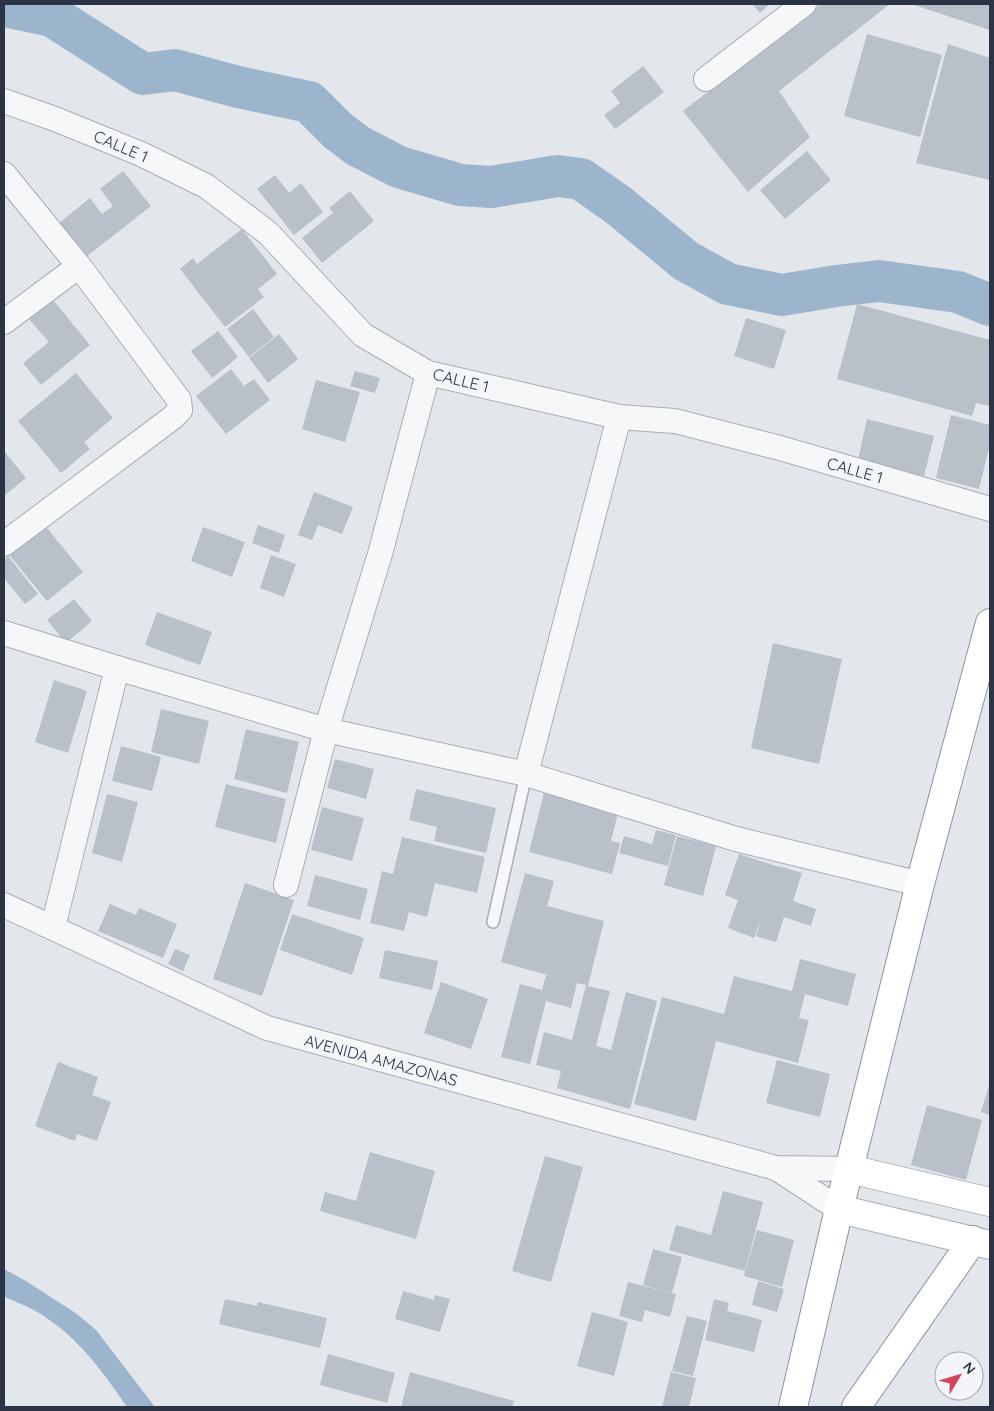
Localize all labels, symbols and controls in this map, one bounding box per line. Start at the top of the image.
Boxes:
street label: CALLE 1 [91,126,151,166]
street label: CALLE 1 [431,363,491,397]
street label: CALLE 1 [825,453,885,487]
street label: AVENIDA AMAZONAS [302,1030,460,1090]
north arrow [934,1351,984,1401]
text: N [959,1358,980,1378]

